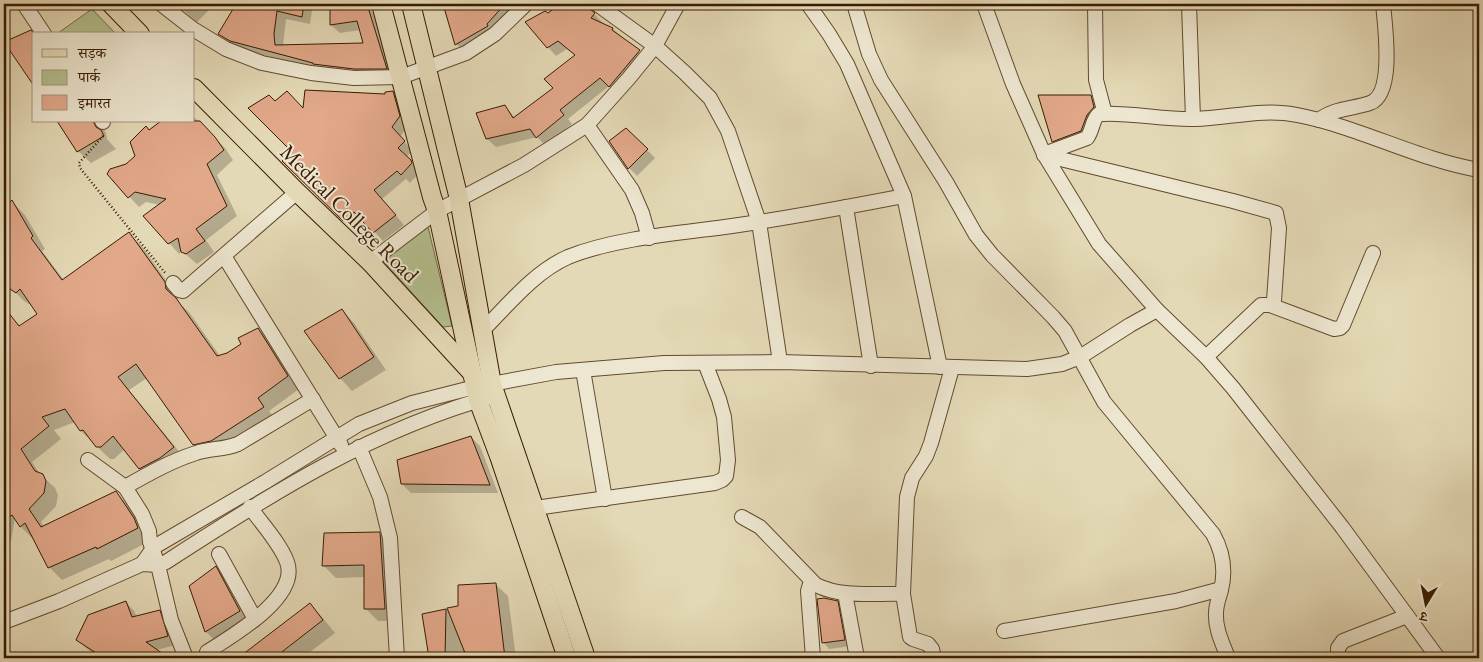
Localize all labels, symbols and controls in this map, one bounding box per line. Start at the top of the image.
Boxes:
legend [32,32,195,122]
text: सड़क [77,43,107,62]
text: पार्क [77,67,101,86]
text: इमारत [77,93,112,112]
street label: Medical College Road [274,138,426,290]
north arrow [1400,580,1450,630]
text: उ [1418,607,1430,626]

